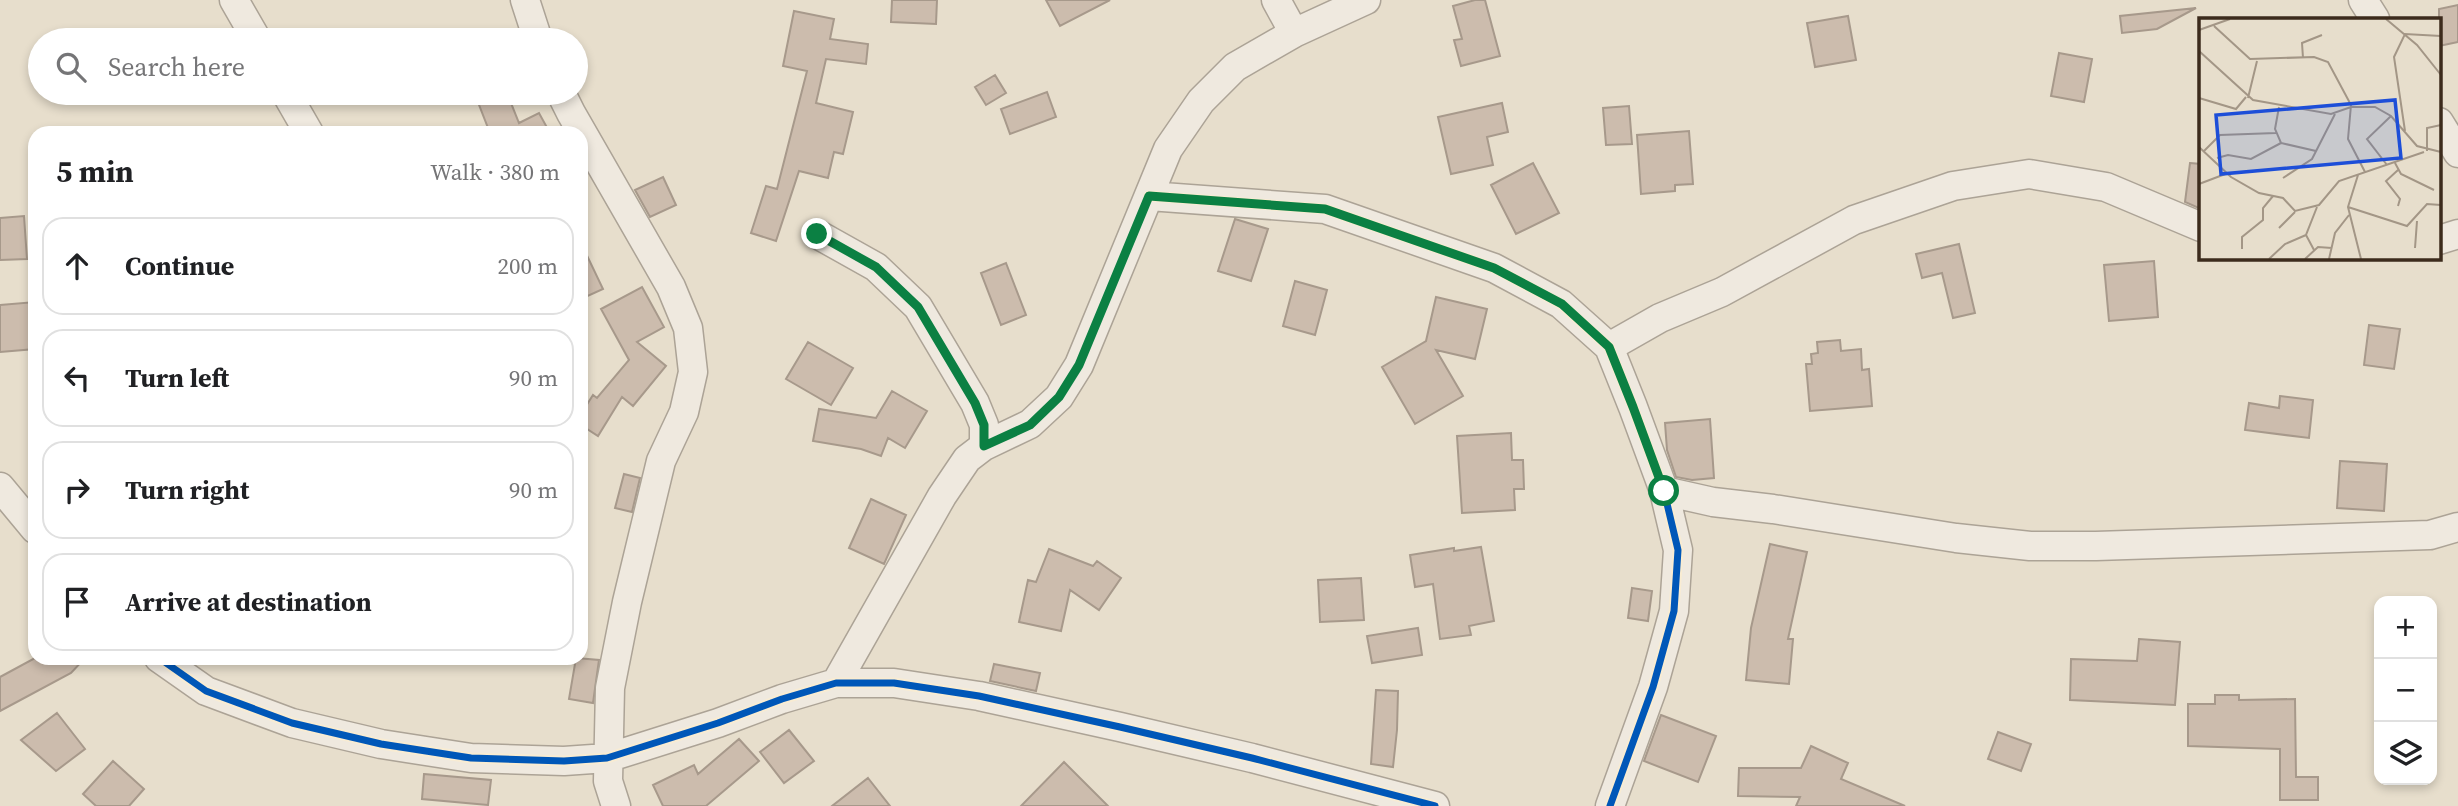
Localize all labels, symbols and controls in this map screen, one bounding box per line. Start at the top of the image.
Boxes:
inset map [2199,18,2440,259]
search box [28,28,588,105]
icon: search [52,48,90,86]
text: Search here [108,49,245,85]
text: 5 min [56,151,134,192]
text: Walk · 380 m [430,156,560,188]
route end [801,218,832,249]
icon: ahead [58,247,96,285]
text: Continue [125,248,234,284]
text: 200 m [497,250,558,282]
icon: left [58,359,96,397]
text: Turn left [125,360,229,396]
text: 90 m [509,362,558,394]
icon: right [58,471,96,509]
text: Turn right [125,472,249,508]
text: 90 m [509,474,558,506]
route start [1648,475,1679,506]
icon: arrive [58,583,96,621]
text: Arrive at destination [125,584,372,620]
map controls [2374,596,2437,785]
button: + [2374,596,2437,659]
button: − [2374,659,2437,722]
button: layers [2374,722,2437,785]

